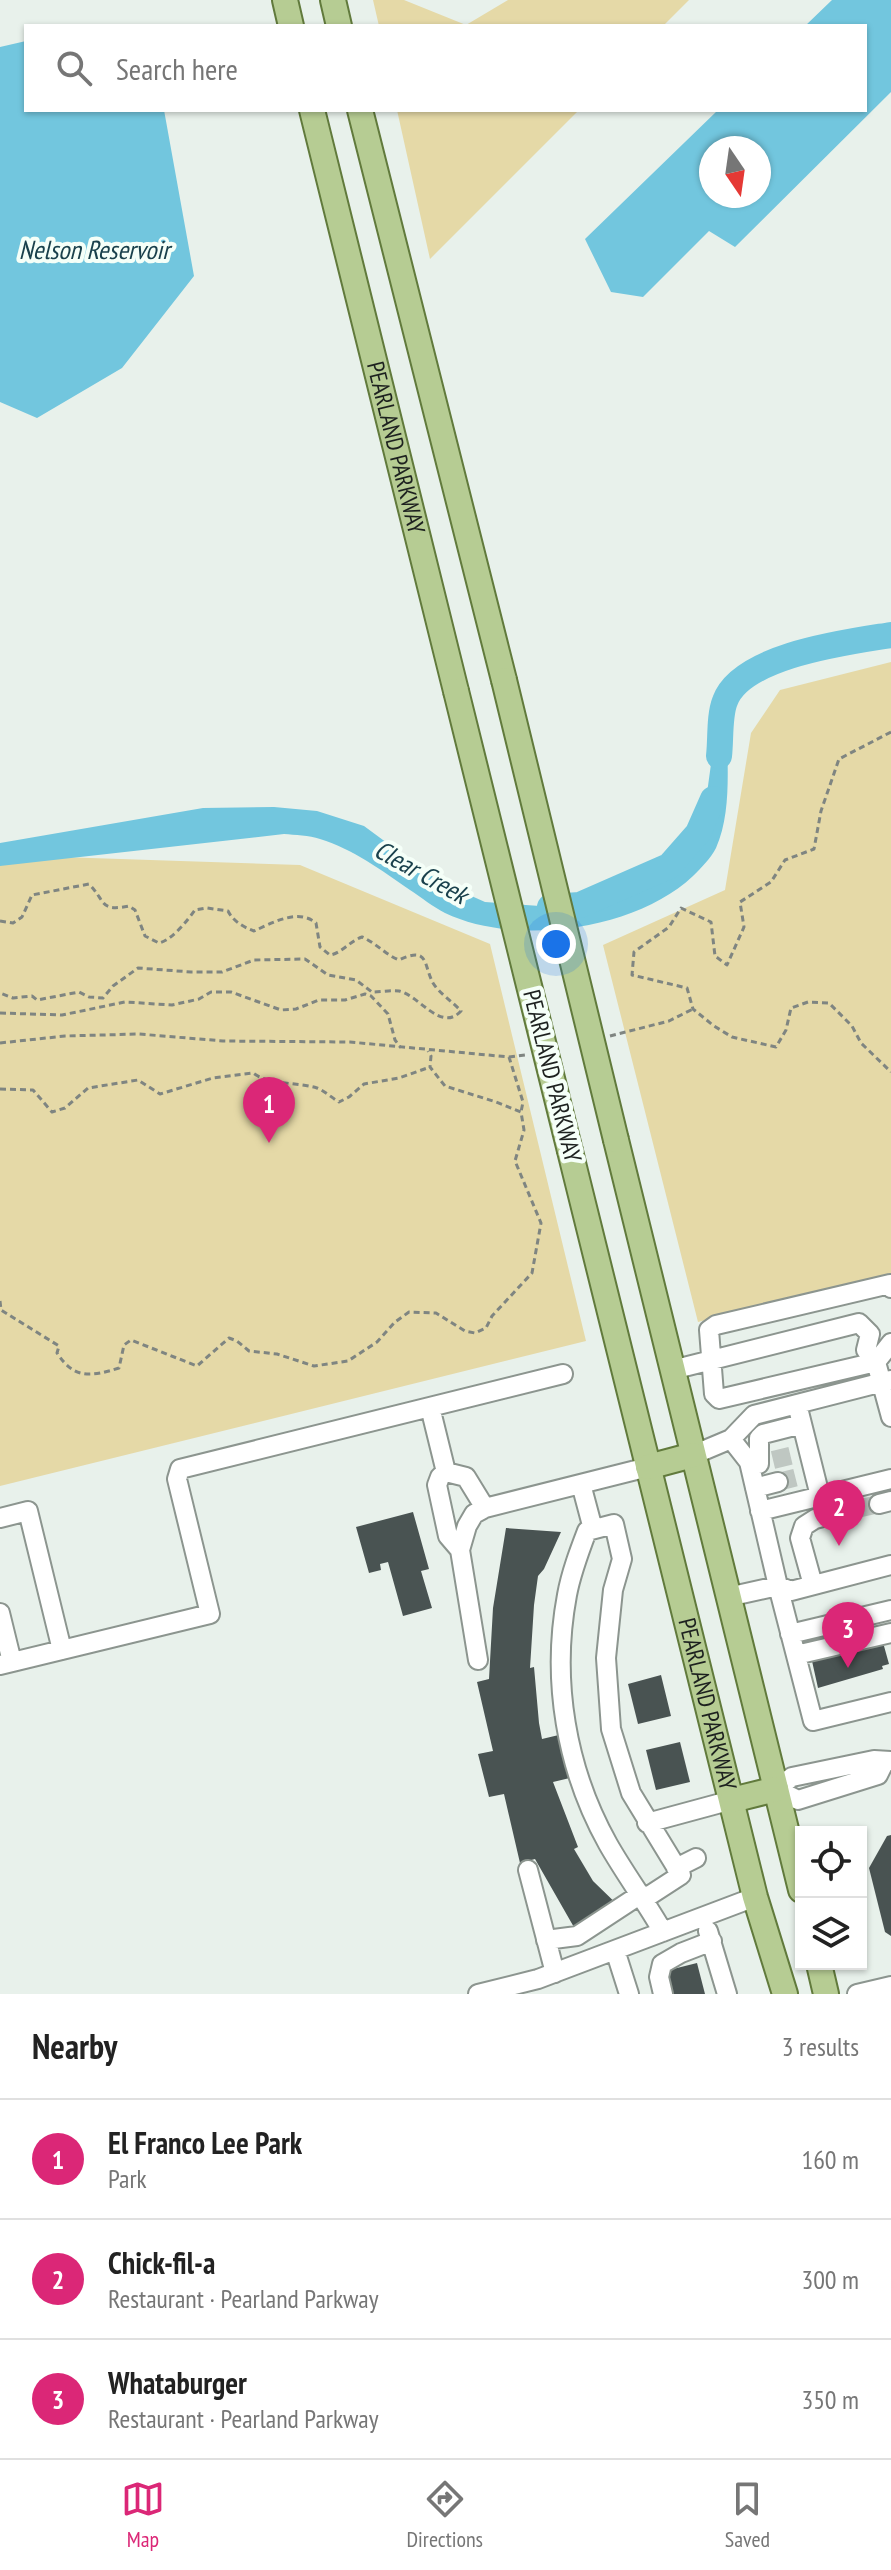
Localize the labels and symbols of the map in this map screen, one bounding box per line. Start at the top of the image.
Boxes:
north arrow [699,136,771,208]
water label: Nelson Reservoir [19,233,173,266]
street label: PEARLAND PARKWAY [360,358,433,537]
water label: Clear Creek [369,832,476,912]
your location [536,924,576,964]
street label: PEARLAND PARKWAY [516,986,589,1165]
pin: 1 [243,1077,295,1143]
pin: 2 [813,1480,865,1546]
pin: 3 [822,1602,874,1668]
street label: PEARLAND PARKWAY [671,1615,744,1794]

